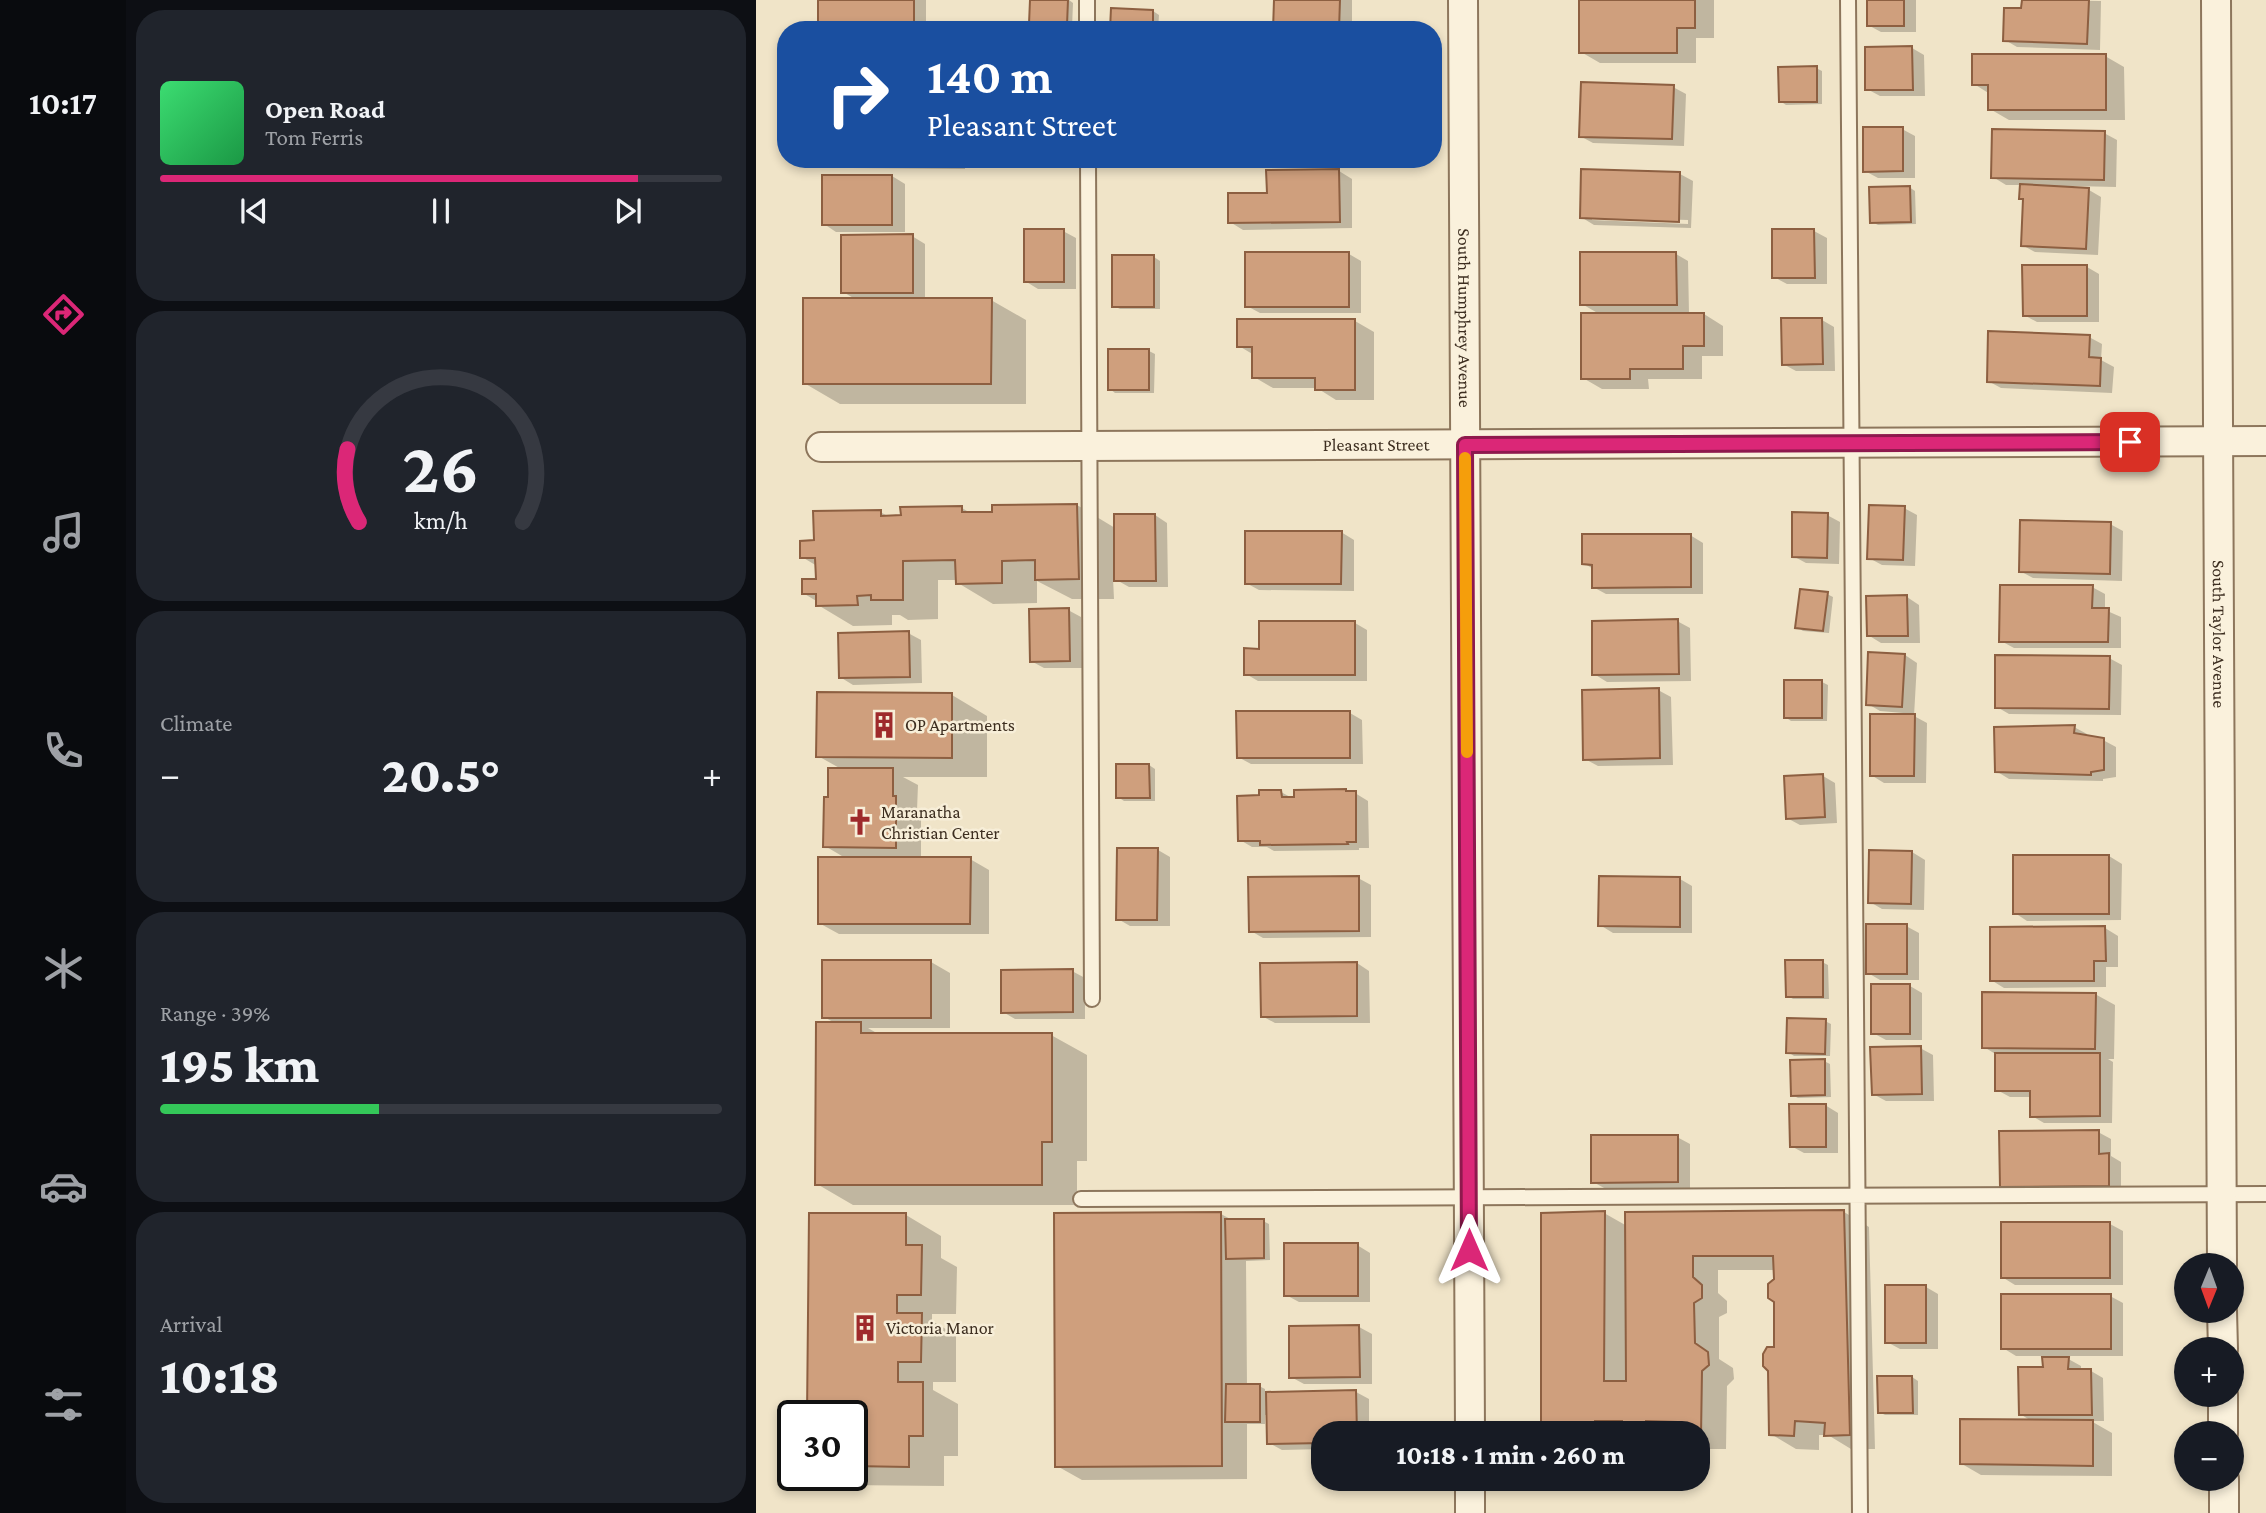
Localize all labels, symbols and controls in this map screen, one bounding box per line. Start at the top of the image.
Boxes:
icon: right [812,49,903,140]
text: 140 m [927,49,1052,104]
text: 10:17 [29,85,97,121]
text: Open Road [265,95,385,124]
text: Pleasant Street [927,107,1116,143]
text: Tom Ferris [265,124,363,150]
icon: previous [235,192,273,230]
icon: pause [422,192,460,230]
icon: next [609,192,647,230]
street label: South Humphrey Avenue [1454,228,1475,408]
icon: directions [39,290,88,339]
pin [2100,412,2160,472]
icon: arrive [2111,423,2149,461]
text: 26 [403,427,479,508]
street label: Pleasant Street [1323,434,1430,455]
text: km/h [414,507,468,534]
icon: music [39,508,88,557]
street label: South Taylor Avenue [2209,560,2229,708]
text: Climate [160,710,232,736]
building icon: OP Apartments [869,710,899,740]
place label: OP Apartments [905,715,1015,735]
icon: phone [39,726,88,775]
text: 20.5° [381,745,501,803]
text: − [160,753,180,795]
text: + [702,753,722,795]
place label: Maranatha Christian Center [881,802,1000,843]
church icon: Maranatha Christian Center [845,807,875,837]
icon: climate [39,944,88,993]
text: Range · 39% [160,1000,270,1026]
text: 195 km [160,1035,319,1093]
icon: car [39,1162,88,1211]
position arrow [1432,1213,1506,1287]
north arrow [2174,1253,2244,1323]
map controls [2174,1253,2244,1491]
text: Arrival [160,1311,223,1337]
building icon: Victoria Manor [850,1313,880,1343]
place label: Victoria Manor [886,1318,995,1338]
button: + [2174,1337,2244,1407]
text: 10:18 [160,1346,280,1404]
icon: filters [39,1380,88,1429]
speed limit sign: 30 [777,1400,868,1491]
button: − [2174,1421,2244,1491]
text: 10:18 · 1 min · 260 m [1396,1441,1625,1470]

